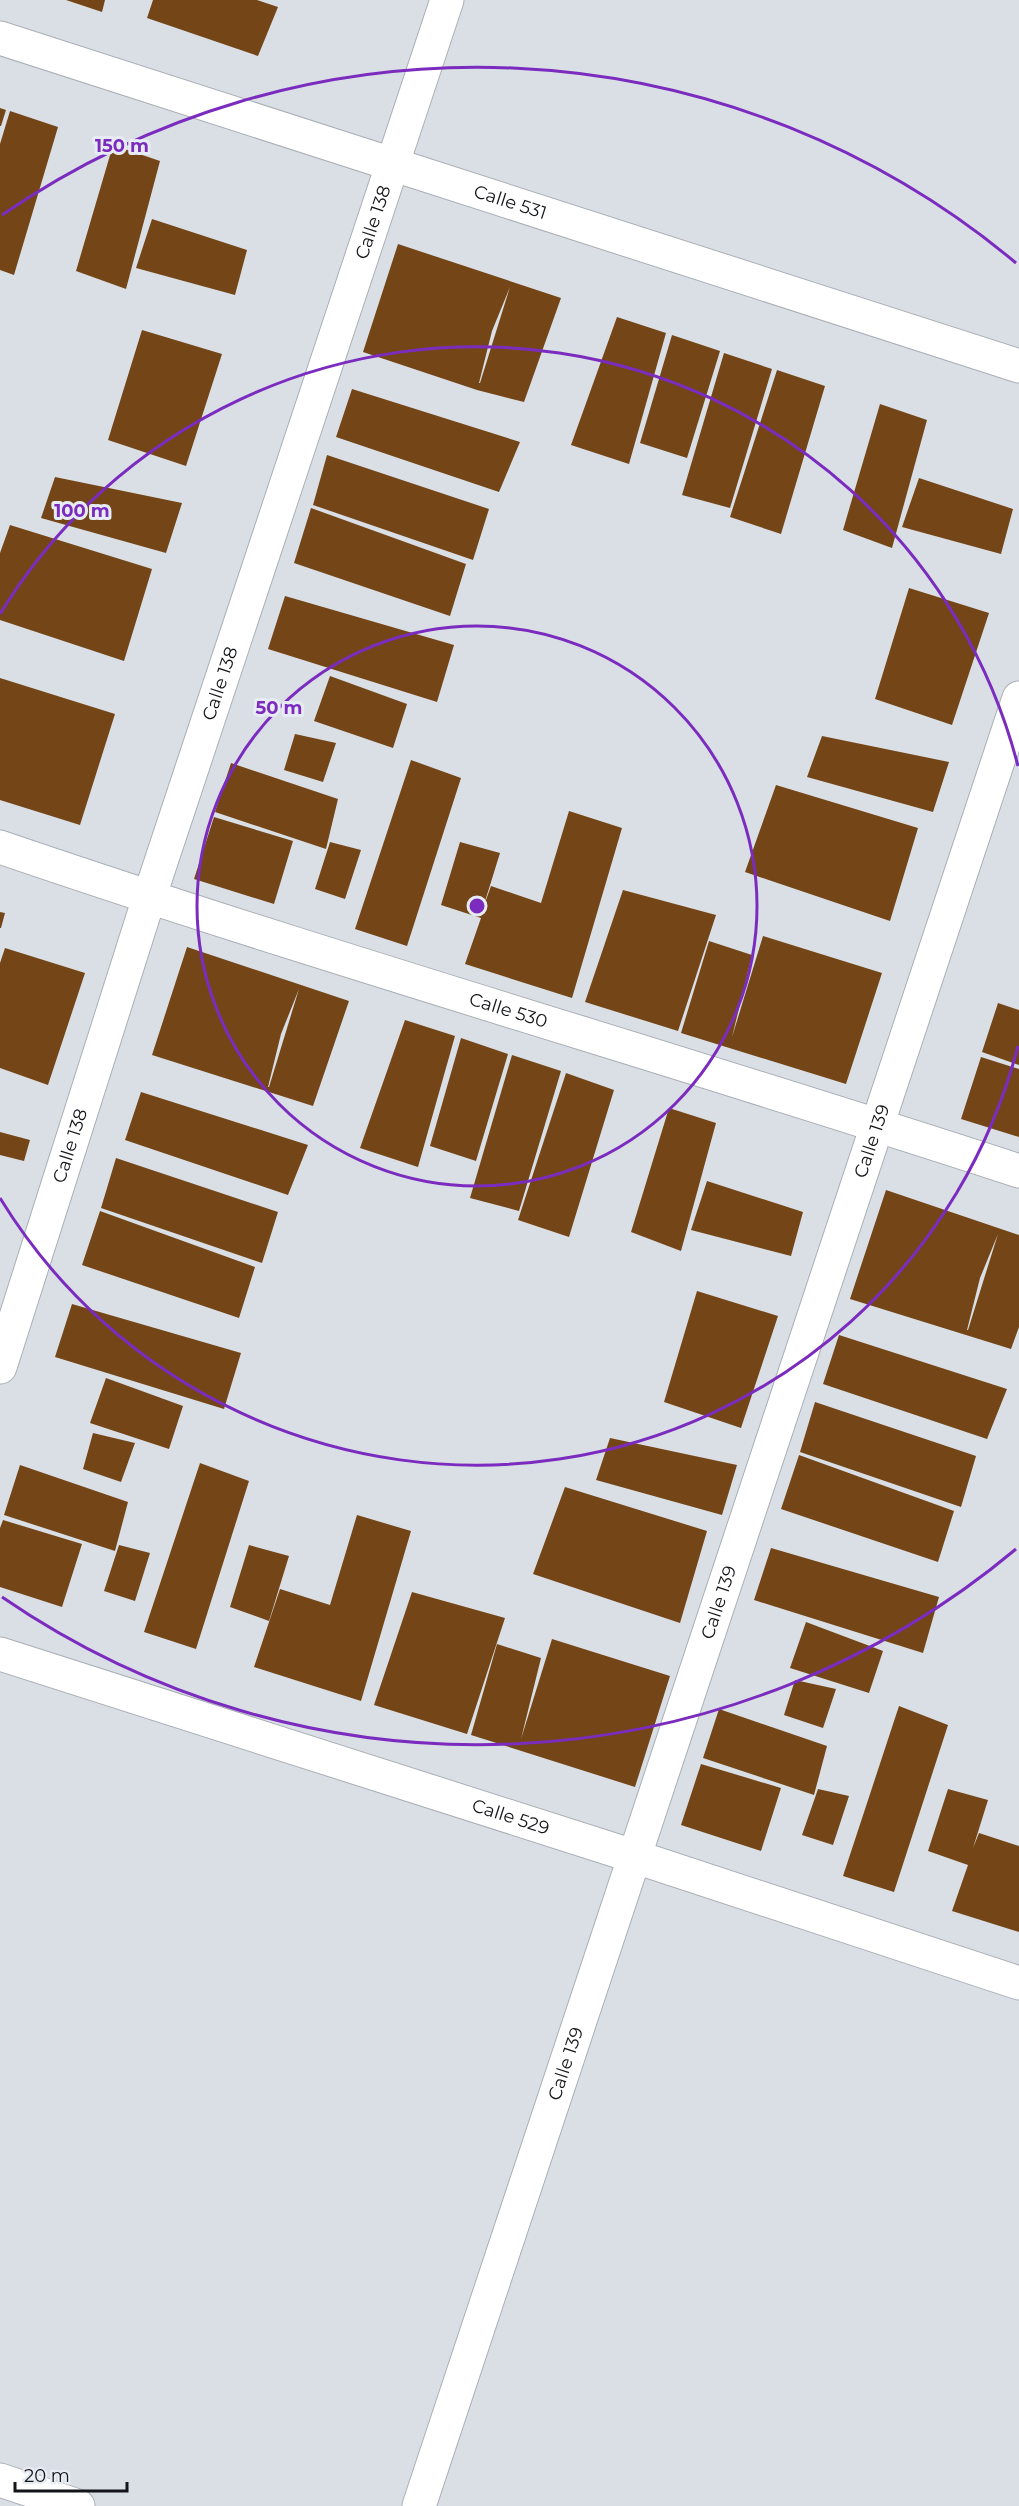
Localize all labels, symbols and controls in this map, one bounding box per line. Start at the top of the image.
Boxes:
text: 150 m [95,135,149,157]
street label: Calle 531 [471,180,549,224]
street label: Calle 138 [351,182,396,262]
text: 100 m [54,500,110,522]
street label: Calle 138 [198,644,243,723]
text: 50 m [256,697,302,719]
centre of rings [467,896,487,916]
street label: Calle 530 [467,988,550,1033]
street label: Calle 139 [849,1102,894,1181]
street label: Calle 138 [48,1106,92,1186]
street label: Calle 139 [696,1563,741,1642]
street label: Calle 529 [469,1794,552,1840]
street label: Calle 139 [543,2024,588,2103]
scale bar [15,2455,128,2493]
text: 20 m [24,2465,70,2487]

